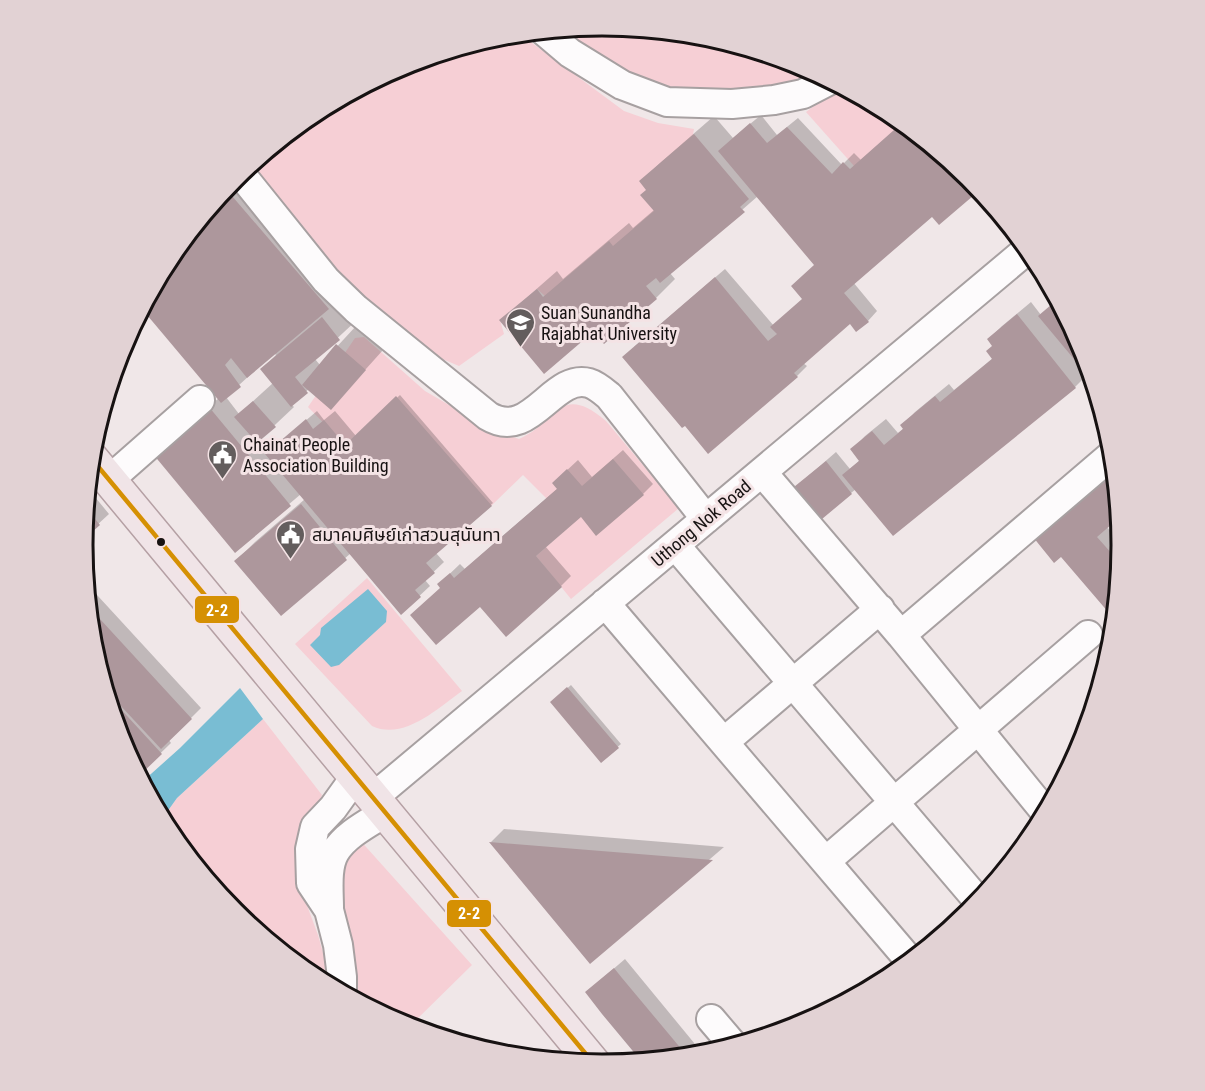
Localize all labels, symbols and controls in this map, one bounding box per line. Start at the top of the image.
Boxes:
place label: Suan Sunandha Rajabhat University [541,302,678,344]
school or university icon: Suan Sunandha Rajabhat University [504,306,536,348]
place label: Chainat People Association Building [243,434,389,476]
public building icon: Chainat People Association Building [206,438,238,480]
street label: Uthong Nok Road [647,475,755,571]
public building icon: สมาคมศิษย์เก่าสวนสุนันทา [275,518,307,560]
place label: สมาคมศิษย์เก่าสวนสุนันทา [312,524,501,546]
unlabelled marker [155,536,167,548]
line badge: 2-2 [194,595,240,624]
text: 2-2 [206,601,228,620]
line badge: 2-2 [446,899,492,928]
text: 2-2 [458,904,480,923]

